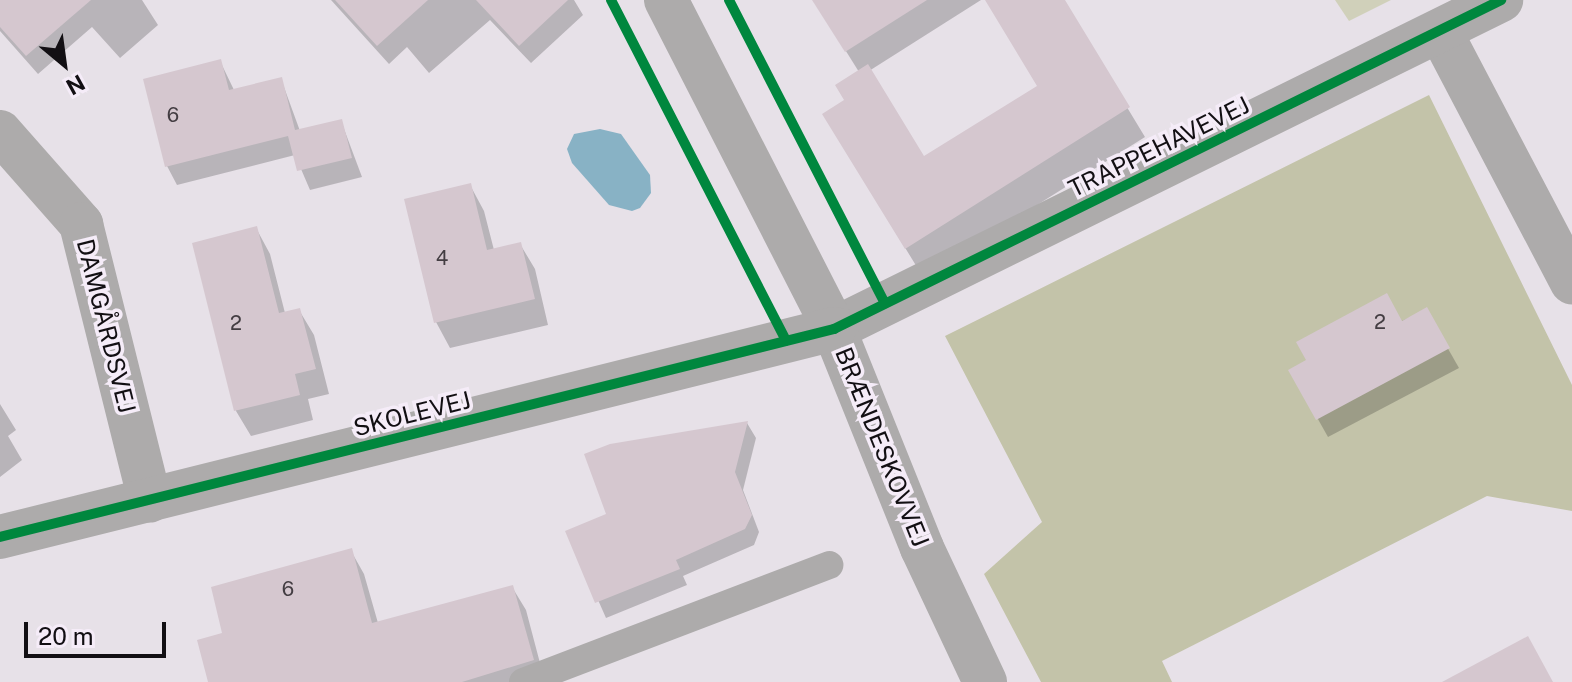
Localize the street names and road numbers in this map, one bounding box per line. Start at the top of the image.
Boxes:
street label: TRAPPEHAVEVEJ [1064,91,1254,203]
street label: DAMGÅRDSVEJ [70,236,142,416]
street label: BRÆNDESKOVVEJ [829,343,935,551]
street label: SKOLEVEJ [350,386,474,442]

